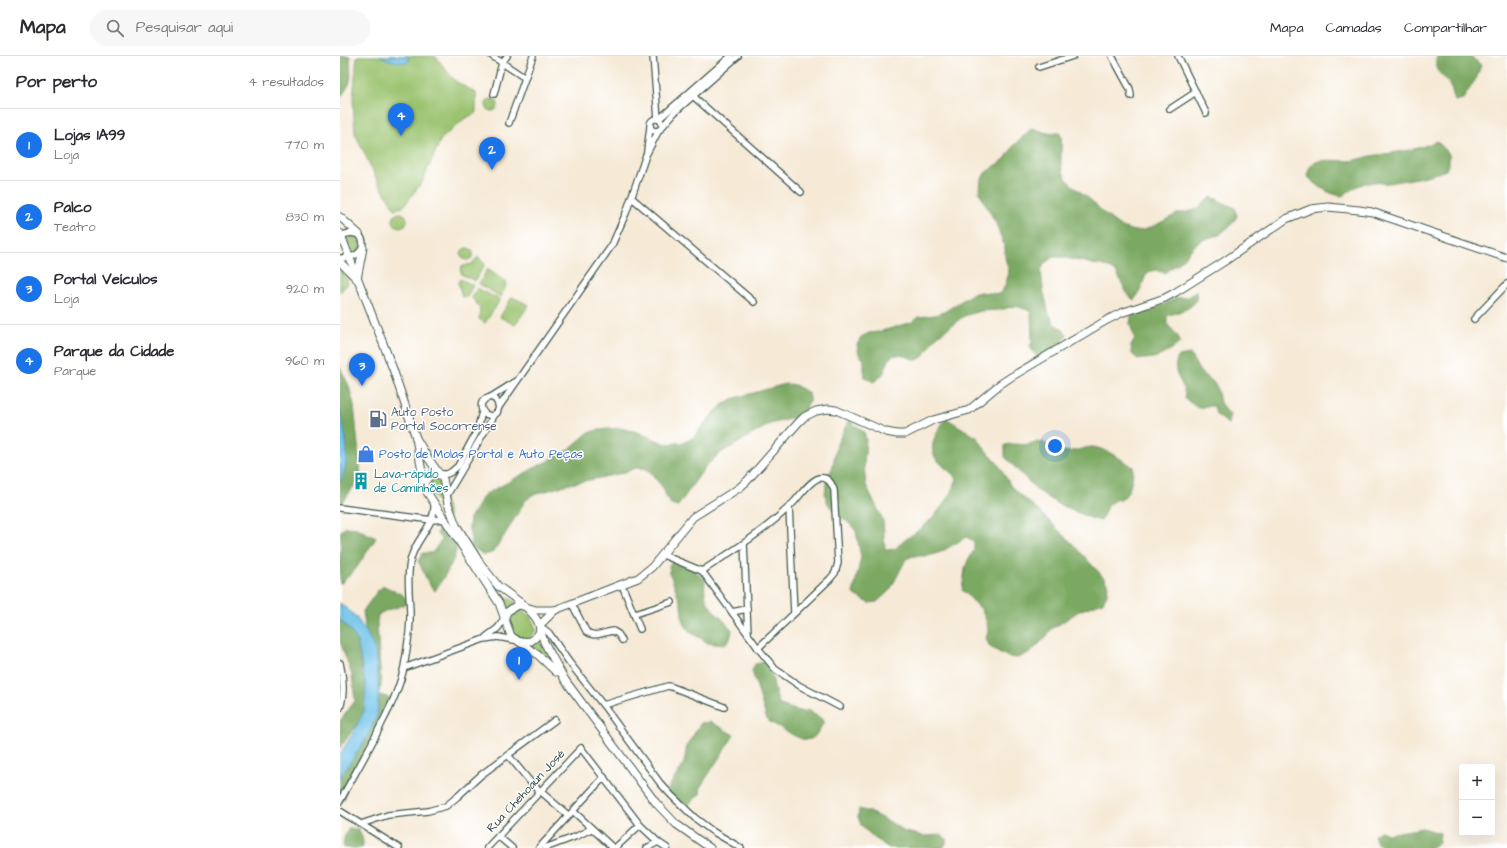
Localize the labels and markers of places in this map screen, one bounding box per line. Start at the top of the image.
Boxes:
pin: 4 [388,103,414,136]
pin: 2 [479,137,505,170]
pin: 3 [349,353,375,386]
place label: Auto Posto Portal Socorrense [391,404,497,435]
fuel station icon: Auto Posto Portal Socorrense [368,409,388,429]
shop icon: Posto de Molas Portal e Auto Peças [356,444,376,464]
place label: Posto de Molas Portal e Auto Peças [379,446,583,463]
place label: Lava-rápido de Caminhões [374,466,448,497]
building icon: Lava-rápido de Caminhões [351,471,371,491]
pin: 1 [506,647,532,680]

